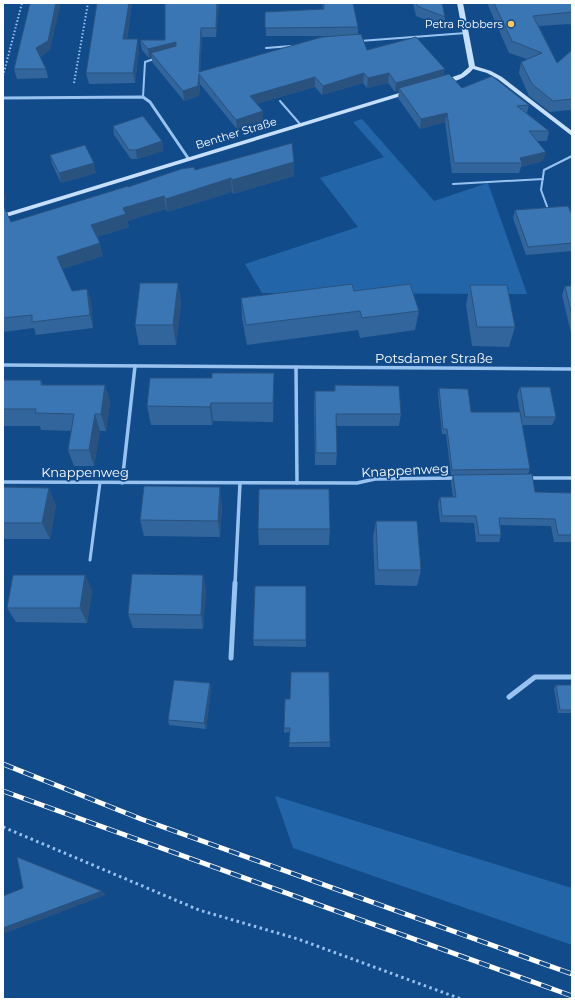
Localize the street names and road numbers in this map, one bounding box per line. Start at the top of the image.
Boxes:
street label: Benther Straße [194,114,278,152]
street label: Potsdamer Straße [375,350,493,366]
street label: Knappenweg [361,460,449,480]
street label: Knappenweg [41,464,129,480]

